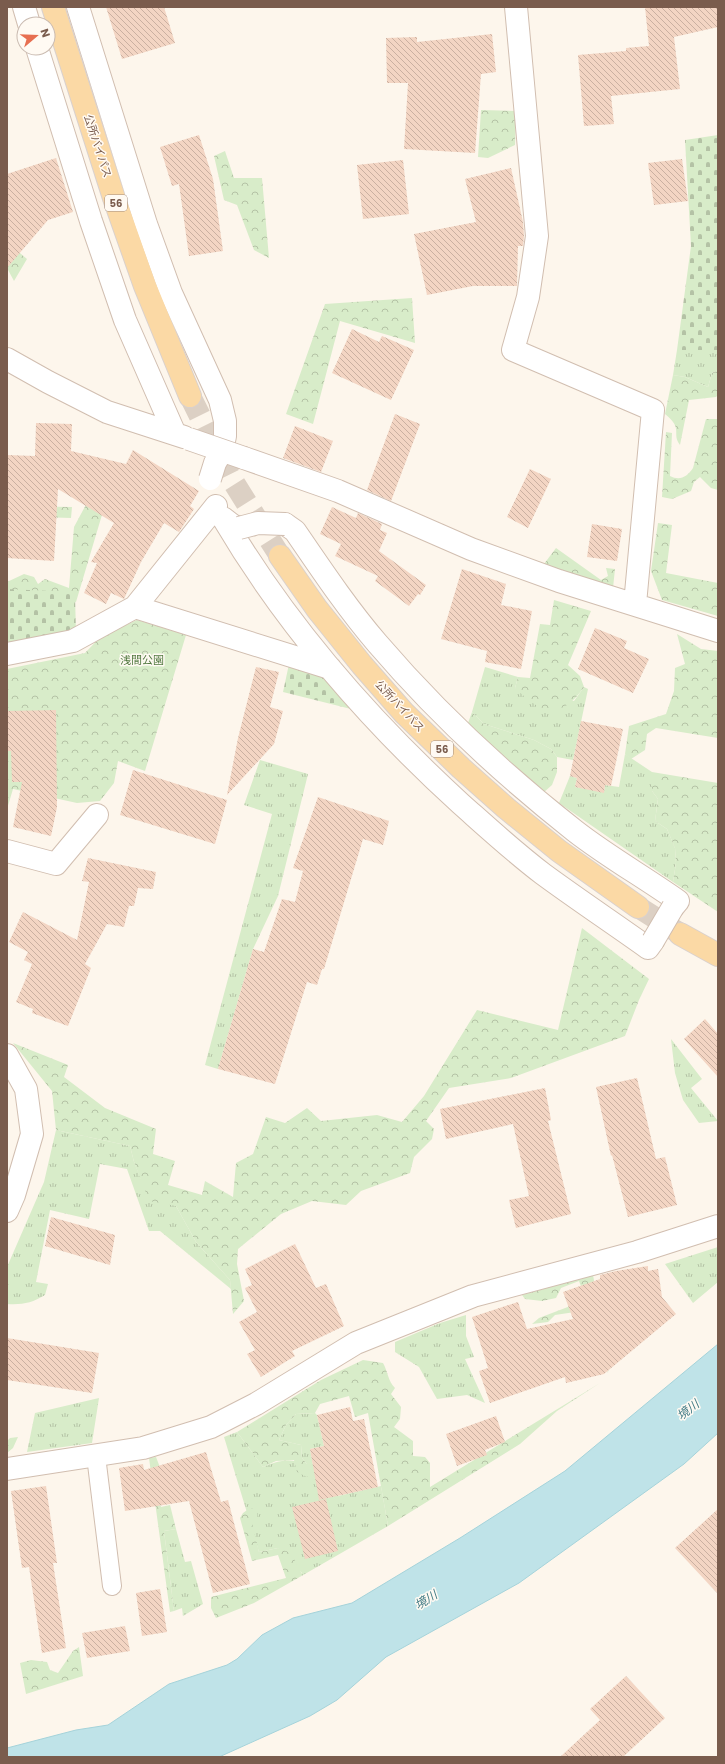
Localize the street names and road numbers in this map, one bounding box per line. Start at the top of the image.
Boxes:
street label: 公所バイパス [80,112,116,180]
road number: 56 [105,195,127,211]
street label: 公所バイパス [372,676,428,736]
road number: 56 [431,741,453,757]

